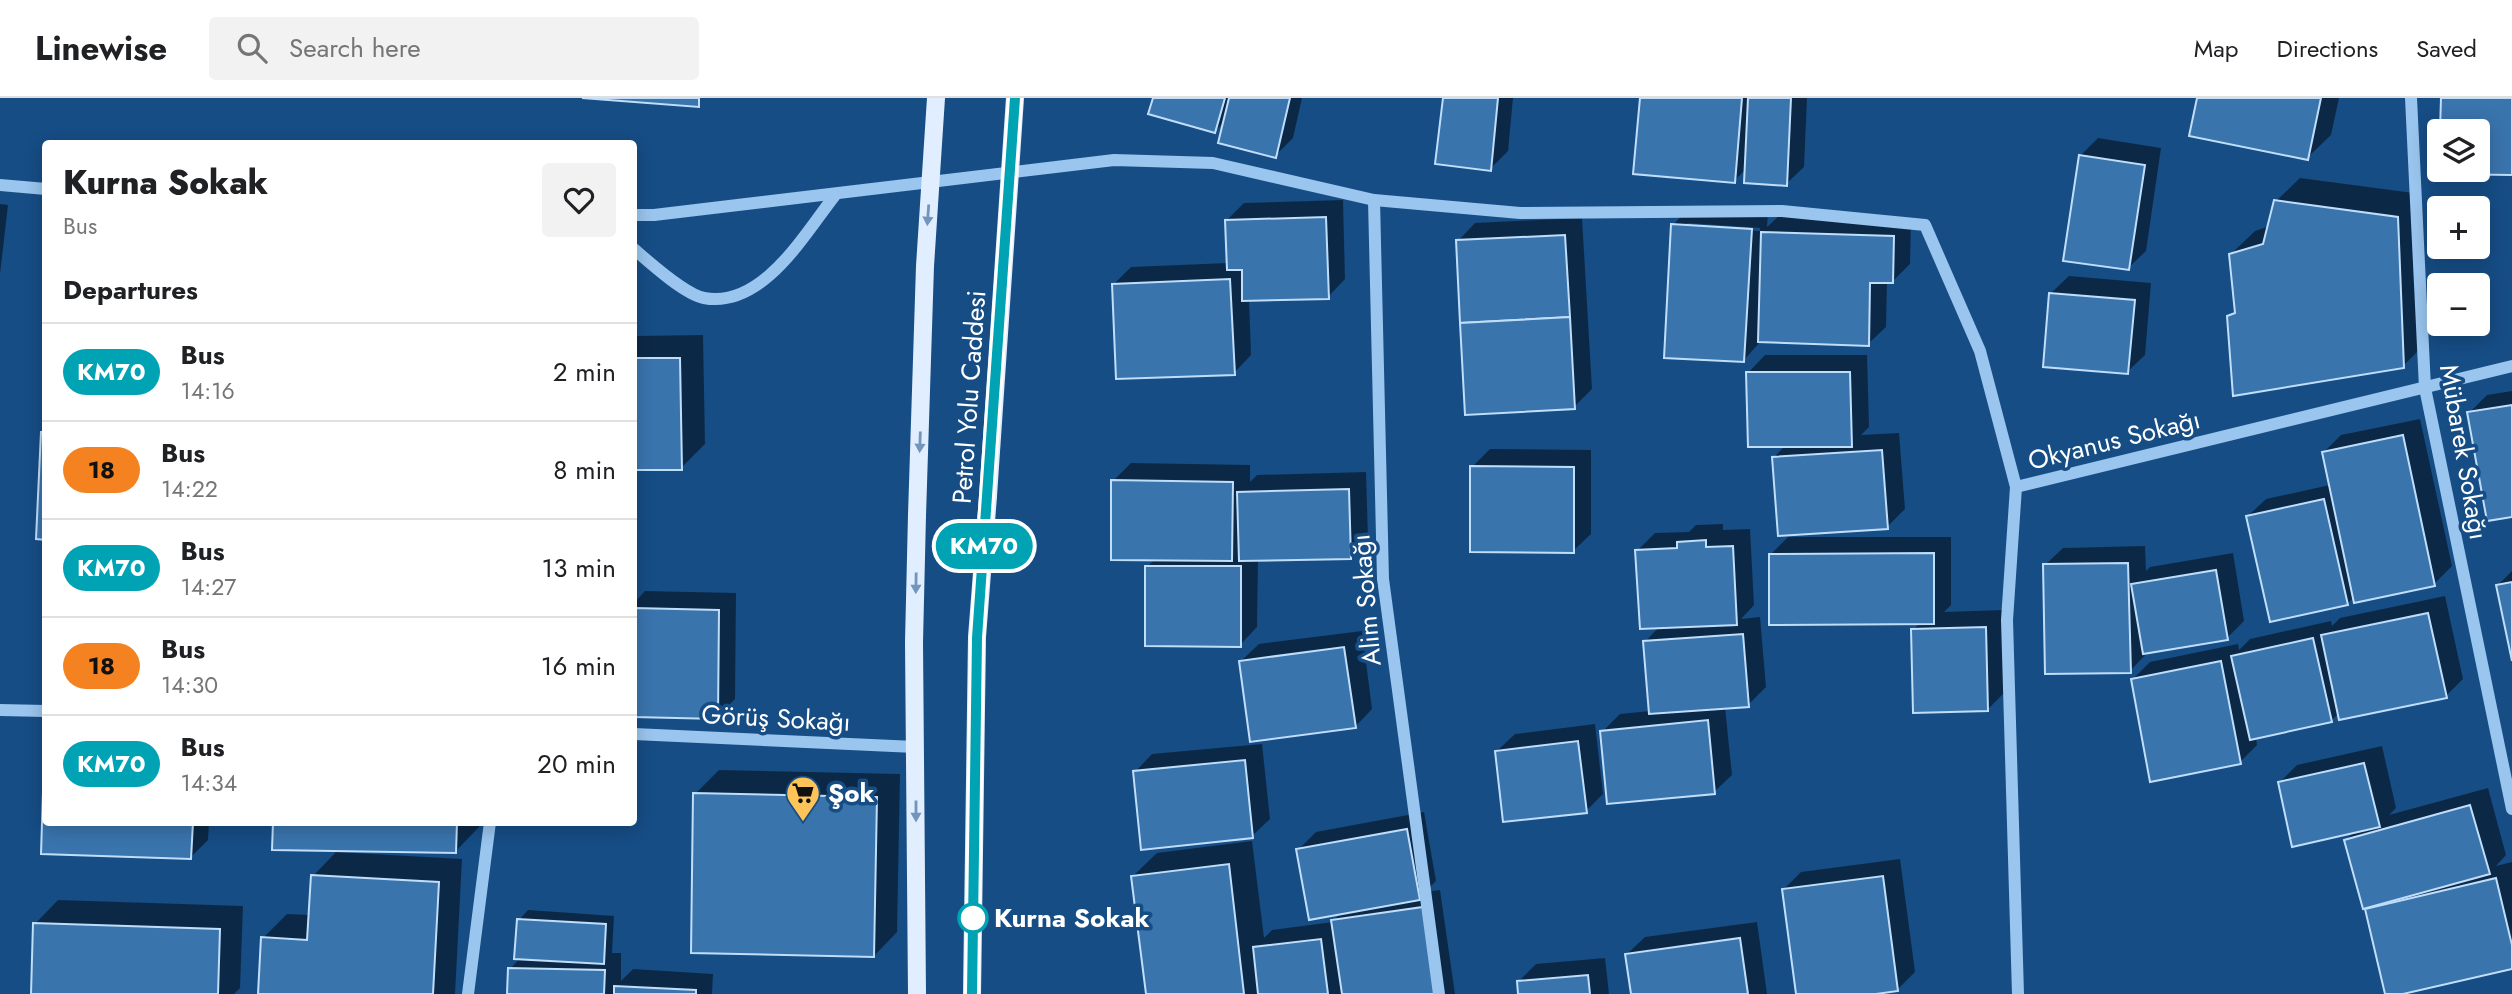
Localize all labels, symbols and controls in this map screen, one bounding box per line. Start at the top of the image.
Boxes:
search box [209,17,699,80]
text: Linewise [35,25,167,72]
icon: search [233,29,271,67]
text: Search here [289,29,421,67]
text: Map [2194,31,2239,66]
text: Directions [2277,31,2378,66]
text: Saved [2416,31,2477,66]
map controls [2427,119,2490,336]
button: layers [2427,119,2490,182]
text: Kurna Sokak [63,159,268,206]
button: heart [542,163,616,237]
button: + [2427,196,2490,259]
one-way arrow [923,204,934,226]
text: Bus [63,209,97,243]
text: Departures [63,271,198,309]
button: − [2427,273,2490,336]
street label: Petrol Yolu Caddesi [943,289,995,505]
text: Bus [181,336,225,374]
text: 2 min [553,353,616,391]
text: KM70 [77,354,146,389]
street label: Mübarek Sokağı [2430,361,2498,543]
text: 14:16 [181,374,235,408]
street label: Okyanus Sokağı [2024,400,2204,480]
one-way arrow [914,432,925,454]
text: Bus [161,434,205,472]
text: 8 min [553,451,616,489]
text: 18 [88,452,115,487]
text: 14:22 [161,472,218,506]
line badge: KM70 [935,523,1033,569]
text: KM70 [950,528,1018,563]
text: Bus [181,532,225,570]
street label: Alim Sokağı [1341,533,1391,667]
text: 13 min [542,549,616,587]
text: KM70 [77,550,146,585]
text: 14:27 [181,570,236,604]
one-way arrow [910,572,921,594]
text: Bus [161,630,205,668]
text: 16 min [541,647,616,685]
text: 18 [88,648,115,683]
text: 14:30 [161,668,218,702]
street label: Görüş Sokağı [701,695,851,741]
text: Bus [181,728,225,766]
text: 20 min [537,745,616,783]
text: KM70 [77,746,146,781]
text: 14:34 [181,766,237,800]
supermarket icon: Şok [784,774,822,823]
place label: Şok [828,774,875,812]
one-way arrow [910,800,922,822]
place label: Kurna Sokak [994,899,1149,937]
marker: Kurna Sokak [958,903,988,933]

